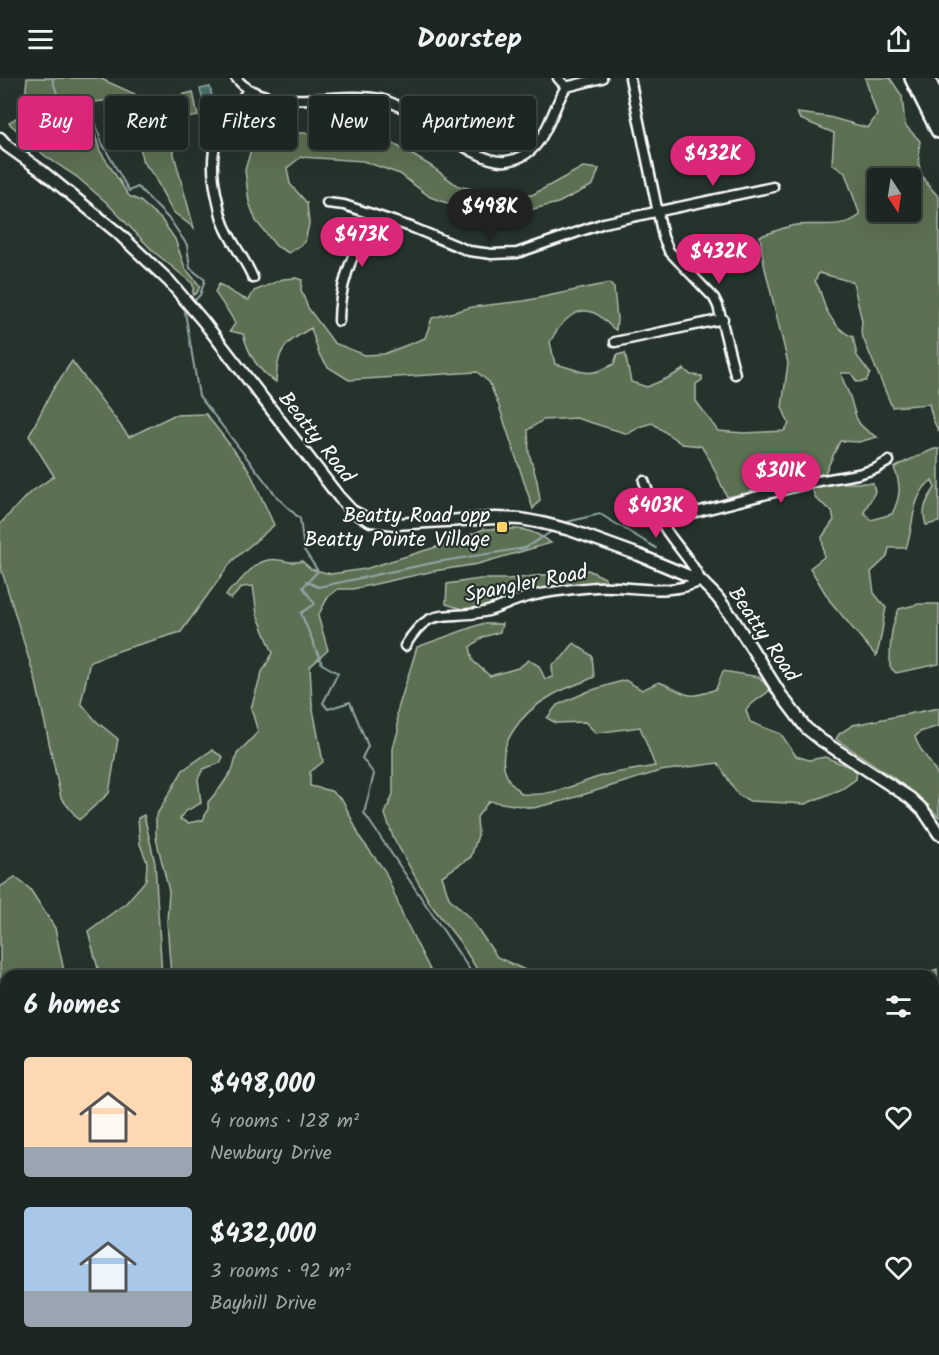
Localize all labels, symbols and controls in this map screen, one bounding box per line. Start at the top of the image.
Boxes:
text: Doorstep [417,18,522,61]
icon: menu [24,23,57,56]
icon: share [882,23,915,56]
chip: Buy [18,96,93,150]
chip: Rent [105,96,188,150]
chip: Filters [200,96,297,150]
chip: New [309,96,389,150]
chip: Apartment [401,96,536,150]
pin: $432K [671,136,755,187]
text: $432K [684,139,742,171]
north arrow [867,168,921,222]
map controls [867,168,921,222]
pin: $498K [448,189,532,240]
text: $498K [462,192,518,224]
pin: $473K [320,217,404,268]
text: $473K [334,220,390,252]
pin: $432K [677,234,761,285]
text: $432K [690,237,748,269]
street label: Beatty Road [269,385,363,492]
pin: $301K [739,453,823,504]
text: $301K [755,456,807,488]
pin: $403K [614,488,698,539]
text: $403K [628,491,684,523]
place label: Beatty Road opp Beatty Pointe Village [304,500,491,557]
marker: Beatty Road opp Beatty Pointe Village [495,520,509,534]
street label: Spangler Road [462,556,591,613]
street label: Beatty Road [719,580,807,690]
text: 6 homes [24,985,121,1027]
icon: filters [882,990,915,1023]
text: $498,000 [210,1064,315,1106]
icon: home [72,1081,144,1153]
icon: heart [882,1101,915,1134]
text: 4 rooms · 128 m² [210,1106,359,1138]
text: Newbury Drive [210,1138,332,1170]
text: $432,000 [210,1214,316,1256]
icon: home [72,1231,144,1303]
icon: heart [882,1251,915,1284]
text: 3 rooms · 92 m² [210,1256,351,1288]
text: Bayhill Drive [210,1288,317,1320]

